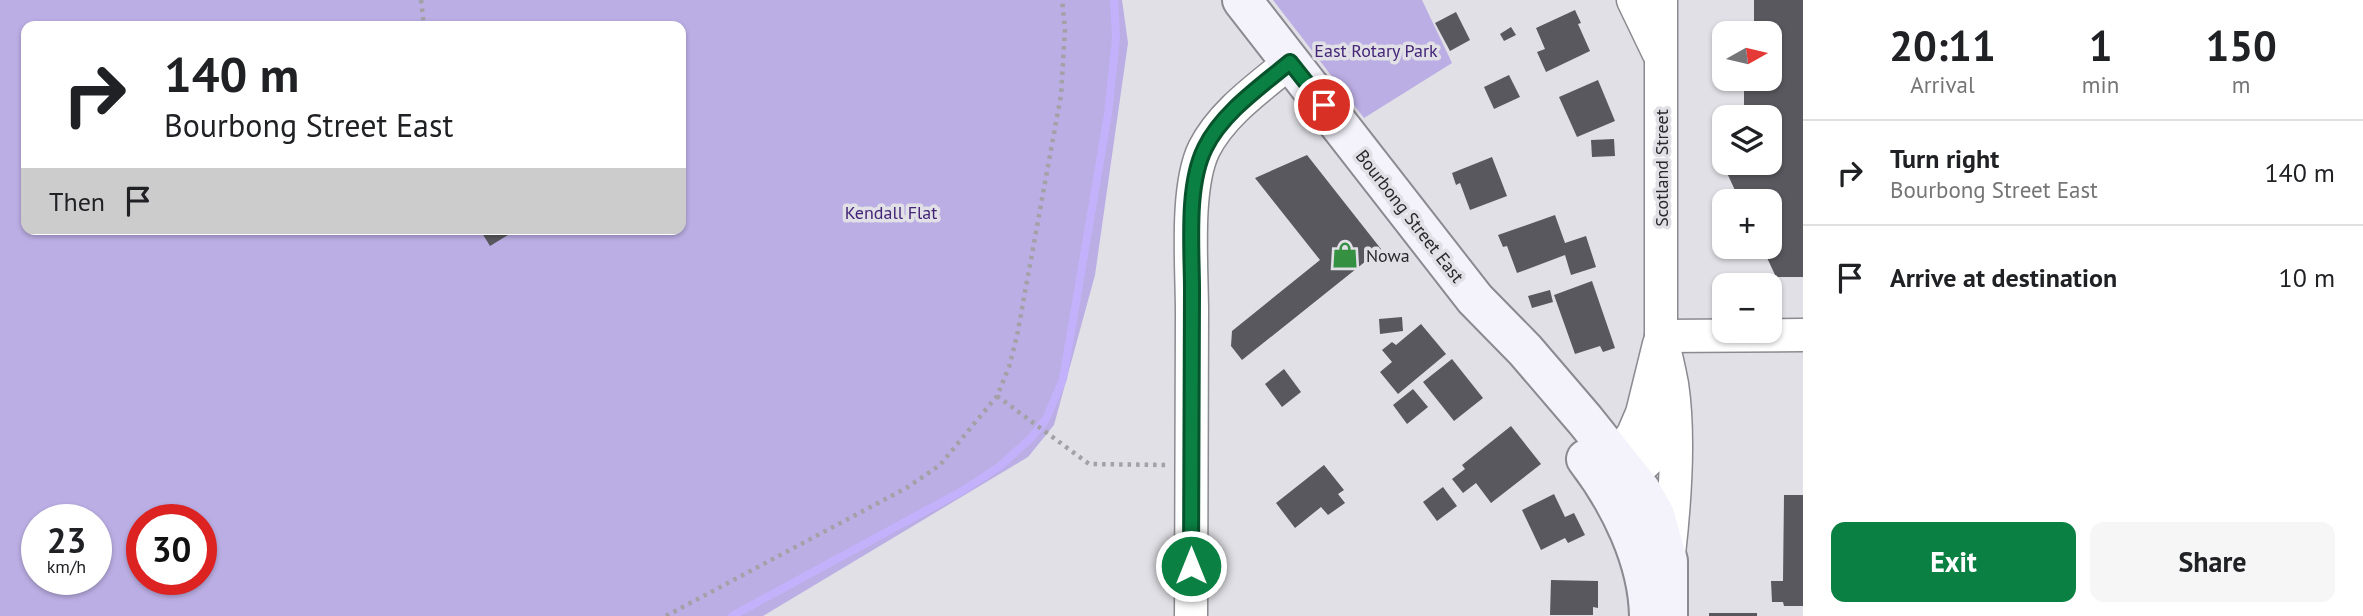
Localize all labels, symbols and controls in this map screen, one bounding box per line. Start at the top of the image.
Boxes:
text: 20:11 [1889,18,1996,73]
text: 1 [2089,18,2112,73]
text: 150 [2205,18,2277,73]
north arrow [1712,21,1782,91]
map controls [1712,21,1782,343]
park label: East Rotary Park [1314,39,1438,62]
text: 140 m [164,42,299,106]
icon: right [49,49,140,140]
text: Arrival [1910,70,1975,99]
text: min [2082,70,2119,99]
text: m [2232,70,2250,99]
pin [1294,75,1354,135]
icon: arrive [1305,86,1343,124]
text: Bourbong Street East [164,104,453,146]
button: layers [1712,105,1782,175]
street label: Scotland Street [1650,109,1673,227]
text: Turn right [1890,142,1999,175]
street label: Bourbong Street East [1351,145,1469,287]
icon: right [1831,154,1869,192]
text: 140 m [2264,156,2335,189]
text: Bourbong Street East [1890,175,2098,204]
icon: arrive [119,182,157,220]
text: Then [49,185,105,218]
button: + [1712,189,1782,259]
park label: Kendall Flat [845,201,937,224]
shop icon: Nowa [1330,240,1360,270]
place label: Nowa [1366,244,1410,267]
icon: arrive [1831,259,1869,297]
text: Arrive at destination [1890,261,2117,294]
text: 10 m [2279,261,2335,294]
button: − [1712,273,1782,343]
speed limit sign: 30 [126,504,217,595]
text: 23 [47,517,86,563]
button: Exit [1831,522,2076,602]
button: Share [2090,522,2335,602]
position arrow [1154,529,1228,603]
text: km/h [47,555,86,578]

